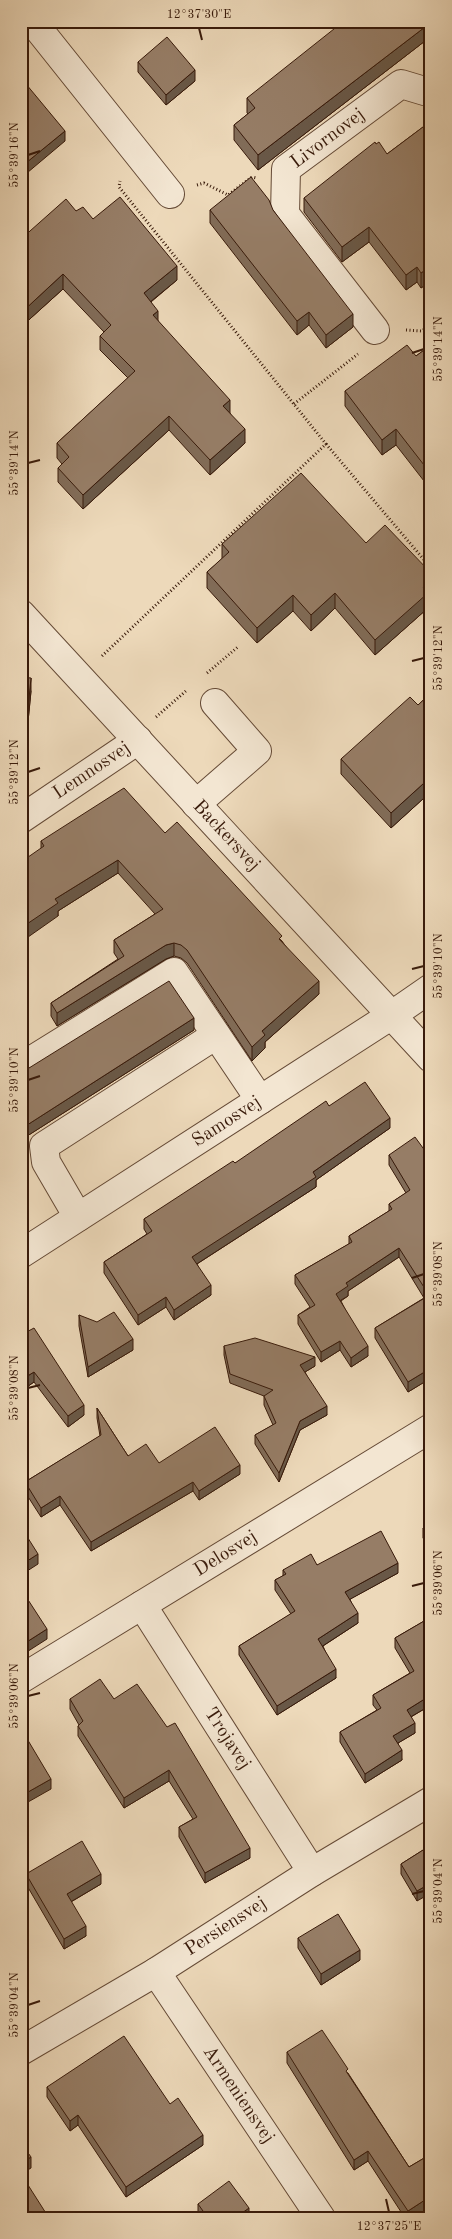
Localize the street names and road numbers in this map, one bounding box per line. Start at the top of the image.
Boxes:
street label: Livornovej [287,105,369,173]
street label: Lemnosvej [50,738,134,804]
street label: Backersvej [189,797,263,875]
street label: Samosvej [189,1093,265,1151]
street label: Delosvej [191,1527,261,1581]
street label: Trojavej [200,1705,254,1773]
street label: Persiensvej [182,1894,270,1960]
street label: Armeniensvej [199,2043,277,2147]

